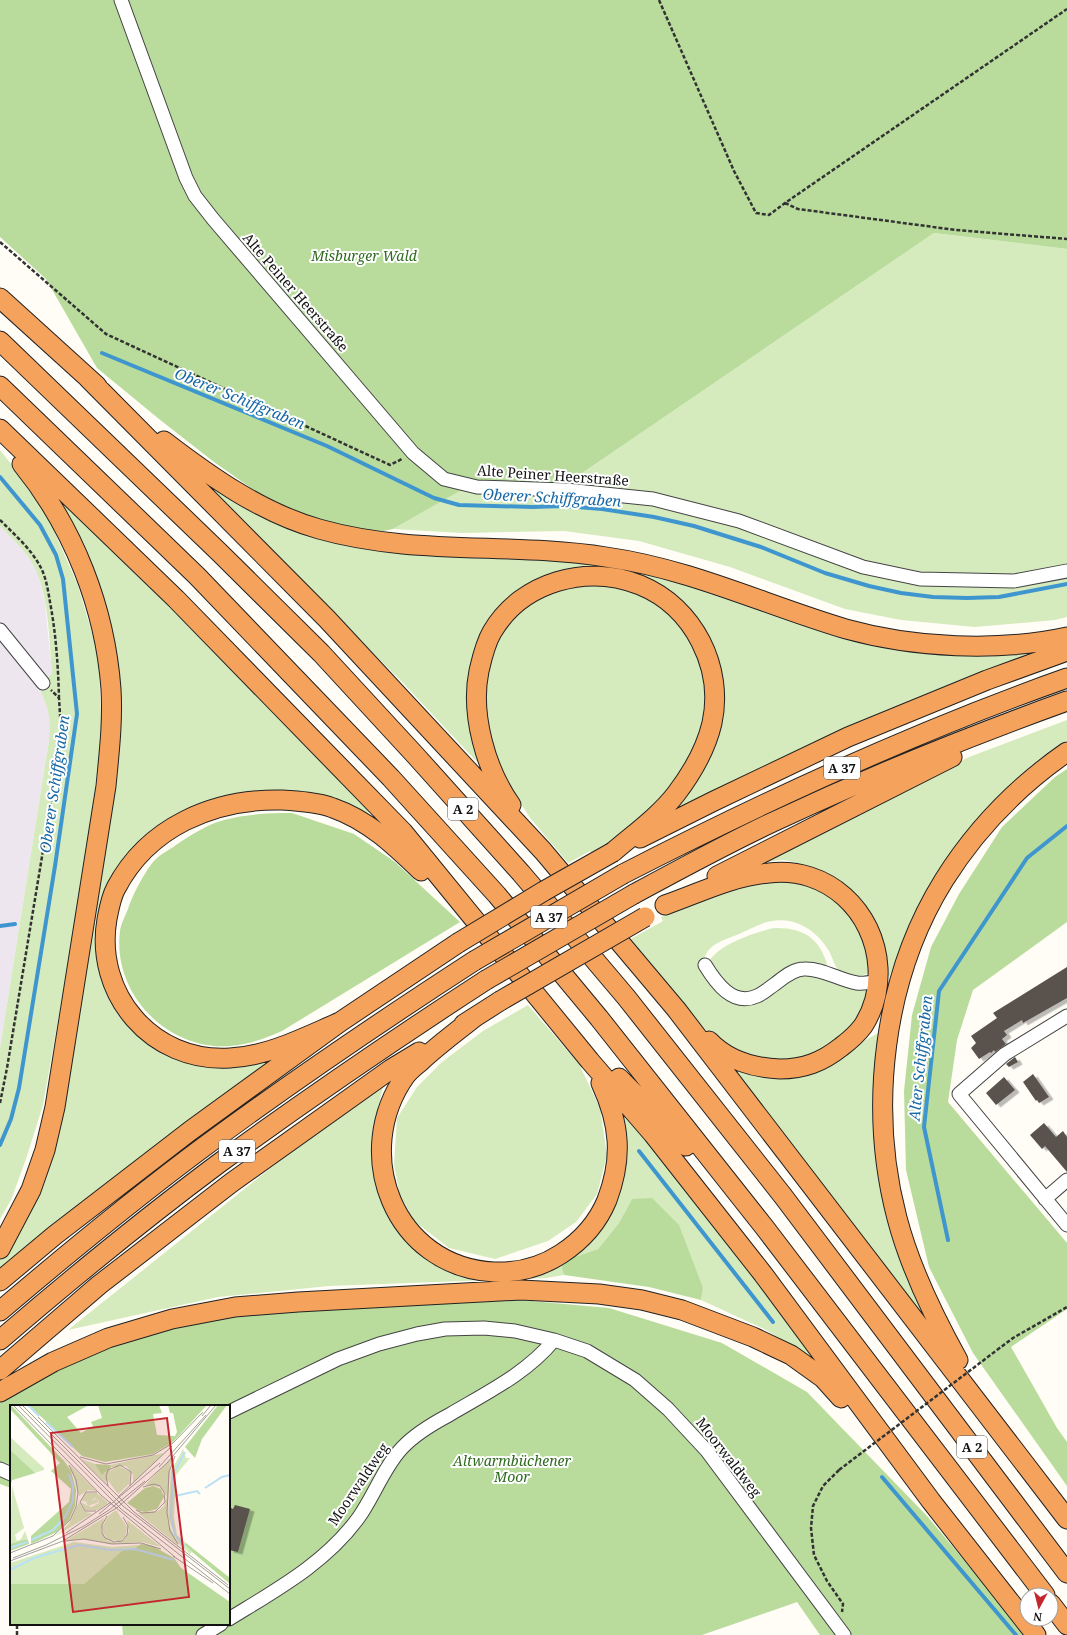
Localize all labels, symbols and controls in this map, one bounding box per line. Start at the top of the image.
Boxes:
street label: Alte Peiner Heerstraße [239,228,353,356]
park label: Misburger Wald [310,246,418,265]
water label: Oberer Schiffgraben [172,363,308,433]
street label: Alte Peiner Heerstraße [476,460,630,490]
water label: Oberer Schiffgraben [482,483,622,511]
water label: Oberer Schiffgraben [34,714,74,854]
road number: A 37 [824,757,860,779]
road number: A 2 [448,798,478,820]
road number: A 37 [531,906,567,928]
water label: Alter Schiffgraben [903,994,937,1123]
road number: A 37 [219,1140,255,1162]
inset map [10,1405,230,1625]
street label: Moorwaldweg [692,1413,766,1501]
road number: A 2 [957,1436,987,1458]
street label: Moorwaldweg [323,1439,393,1529]
park label: Altwarmbüchener Moor [452,1451,572,1486]
north arrow [1019,1587,1059,1627]
text: N [1032,1609,1043,1625]

